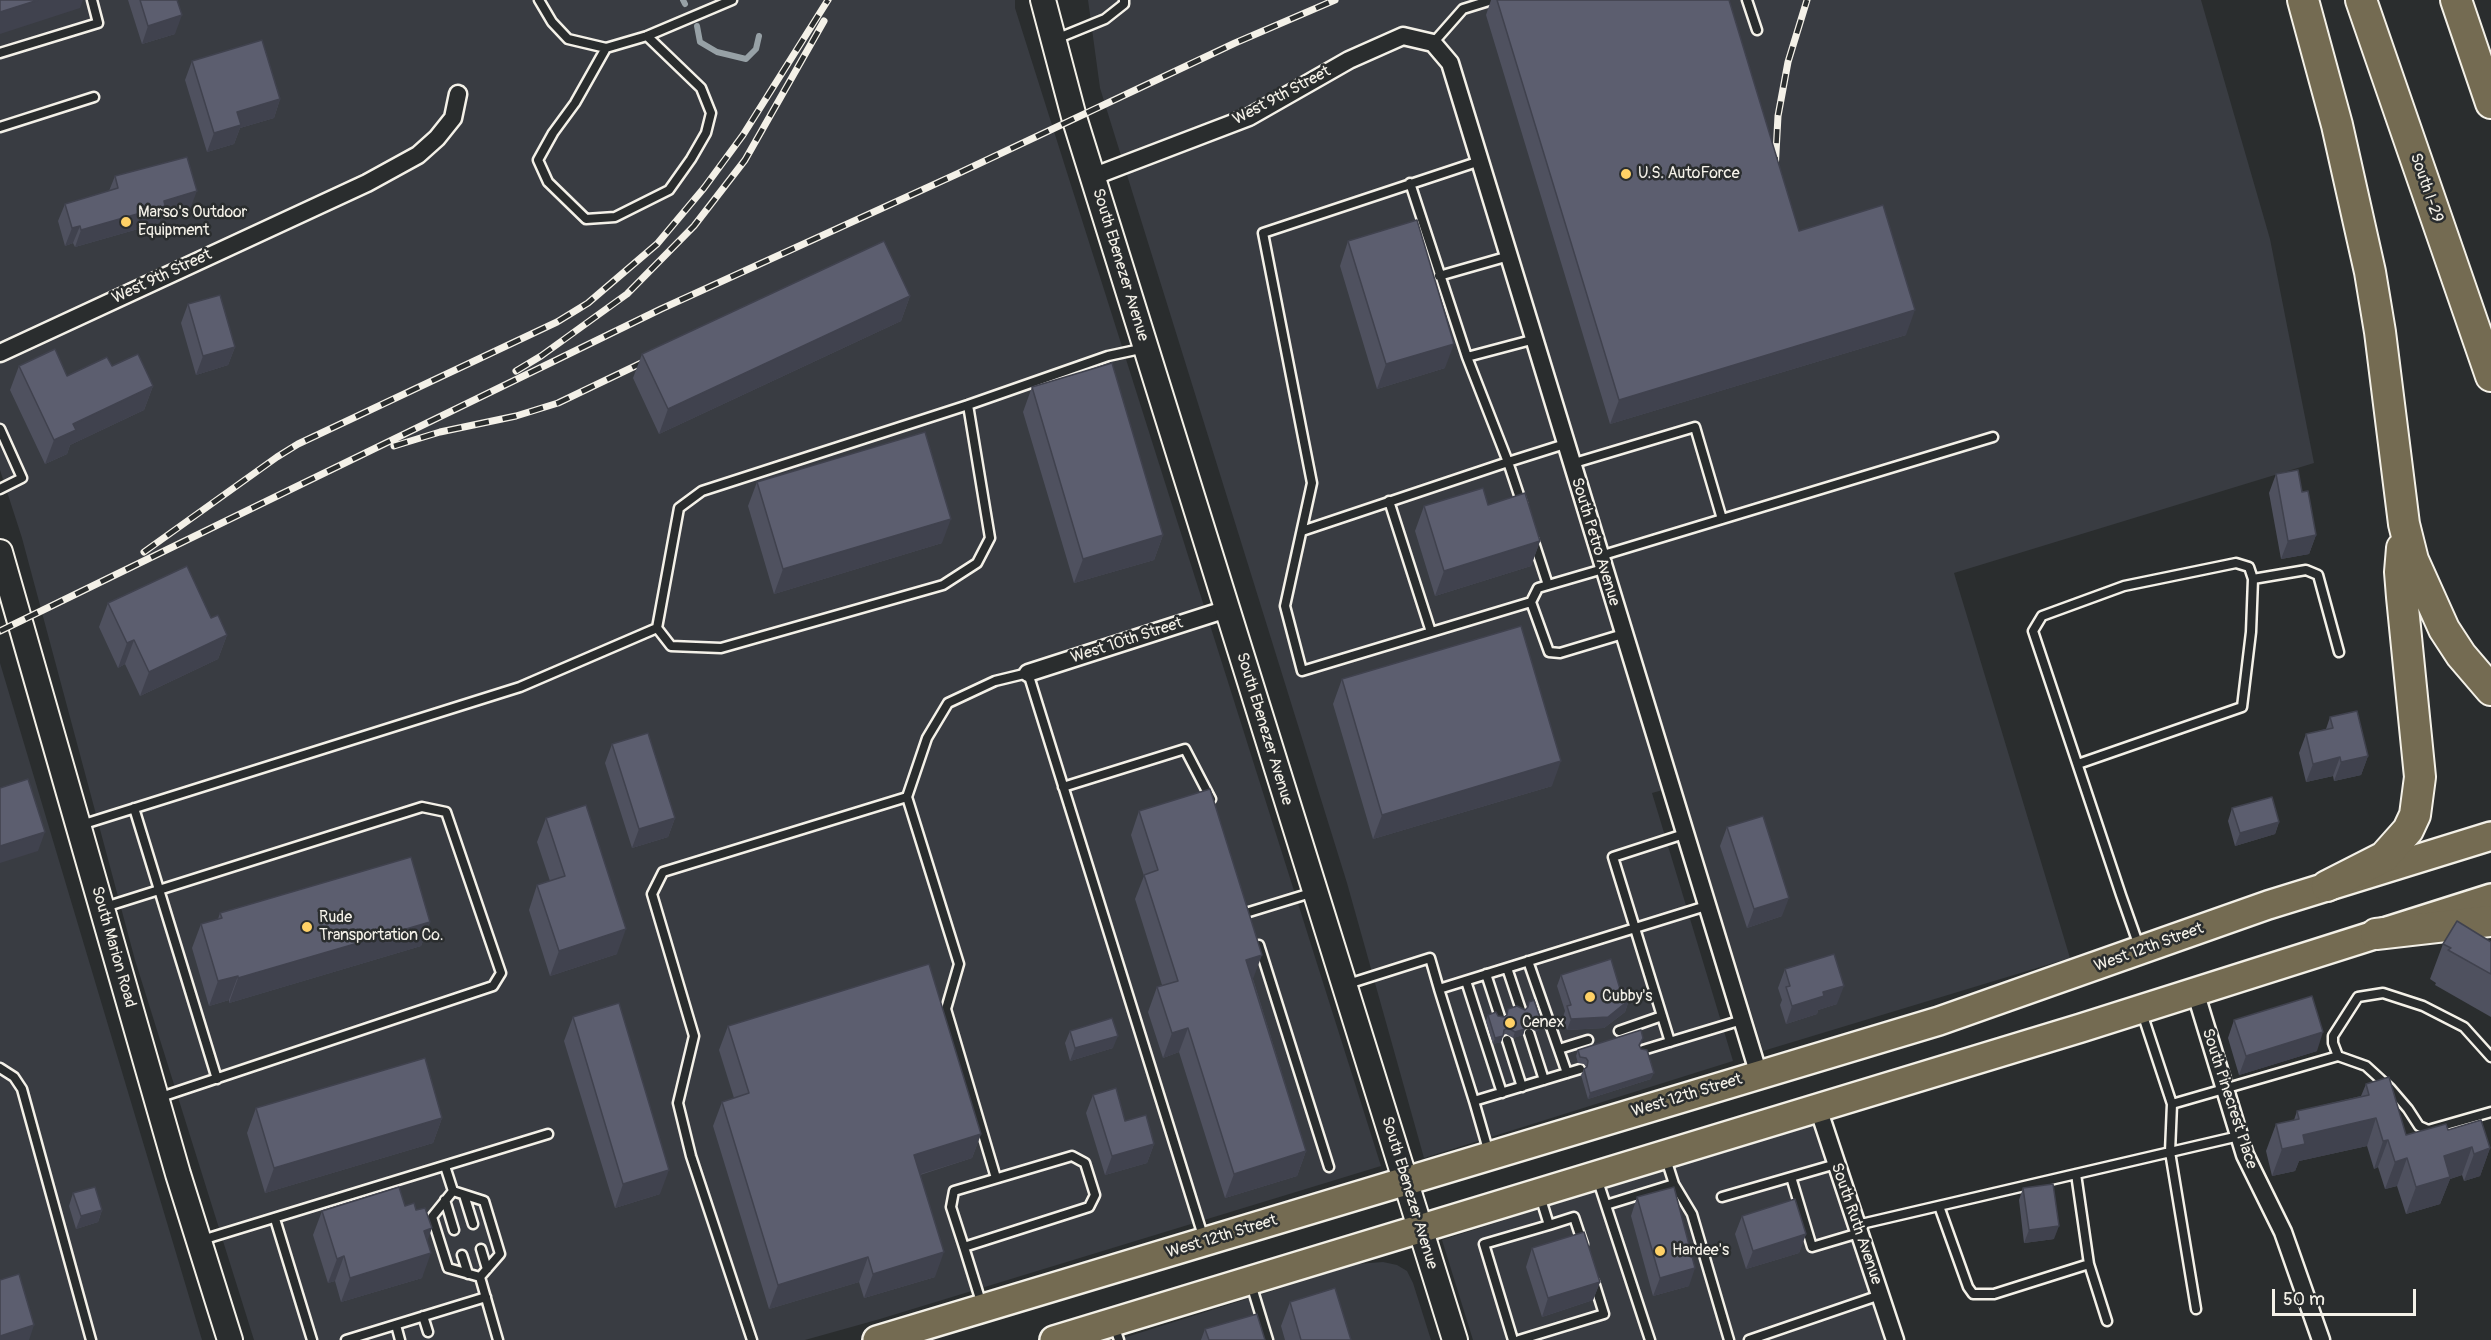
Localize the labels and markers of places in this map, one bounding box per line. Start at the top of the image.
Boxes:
place label: U.S. AutoForce [1638,164,1740,184]
marker: U.S. AutoForce [1619,167,1633,181]
place label: Marso's Outdoor Equipment [138,203,247,241]
marker: Marso's Outdoor Equipment [119,215,133,229]
place label: Rude Transportation Co. [319,908,443,946]
marker: Rude Transportation Co. [300,920,314,934]
place label: Cubby's [1602,987,1652,1007]
marker: Cubby's [1583,990,1597,1004]
place label: Cenex [1522,1013,1564,1033]
marker: Cenex [1503,1016,1517,1030]
place label: Hardee's [1672,1241,1729,1261]
marker: Hardee's [1653,1244,1667,1258]

